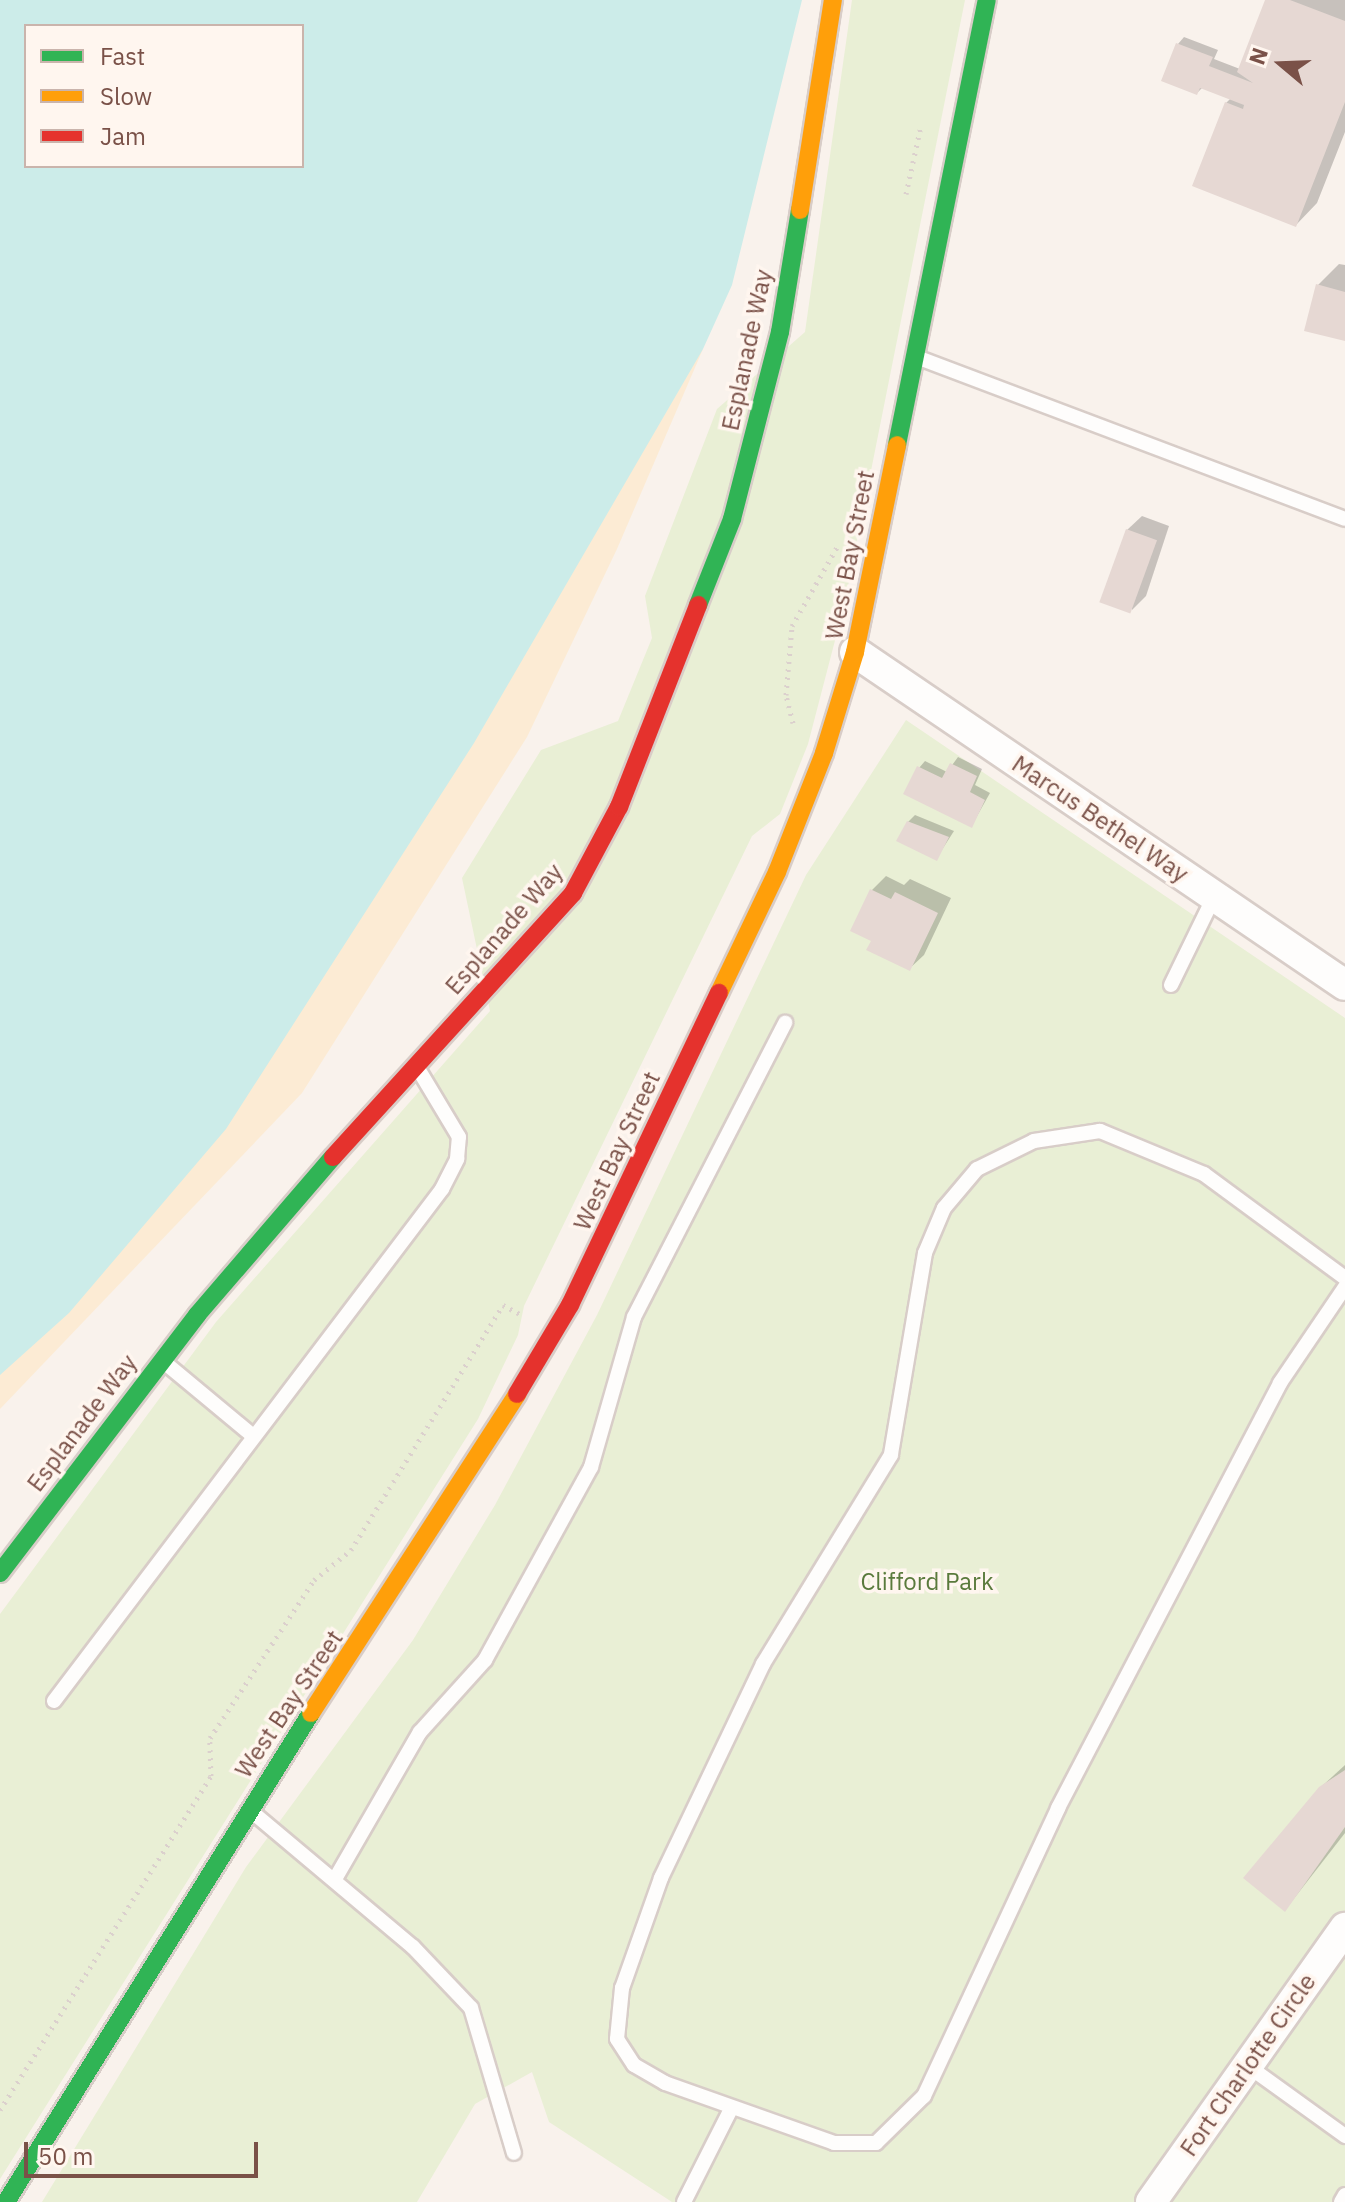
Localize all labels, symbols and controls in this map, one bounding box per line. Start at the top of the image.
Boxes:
legend [24,24,304,168]
north arrow [1241,24,1321,104]
text: Fast [100,40,145,72]
text: N [1242,44,1274,68]
text: Slow [100,80,152,112]
text: Jam [100,120,146,152]
street label: Esplanade Way [716,267,778,433]
street label: West Bay Street [819,468,881,642]
street label: Marcus Bethel Way [1007,749,1193,889]
street label: Esplanade Way [439,858,569,1000]
street label: West Bay Street [568,1067,666,1235]
street label: Esplanade Way [21,1349,143,1497]
park label: Clifford Park [860,1568,994,1596]
street label: West Bay Street [229,1625,349,1783]
street label: Fort Charlotte Circle [1174,1968,1322,2162]
scale bar [28,2126,262,2176]
text: 50 m [38,2140,93,2172]

